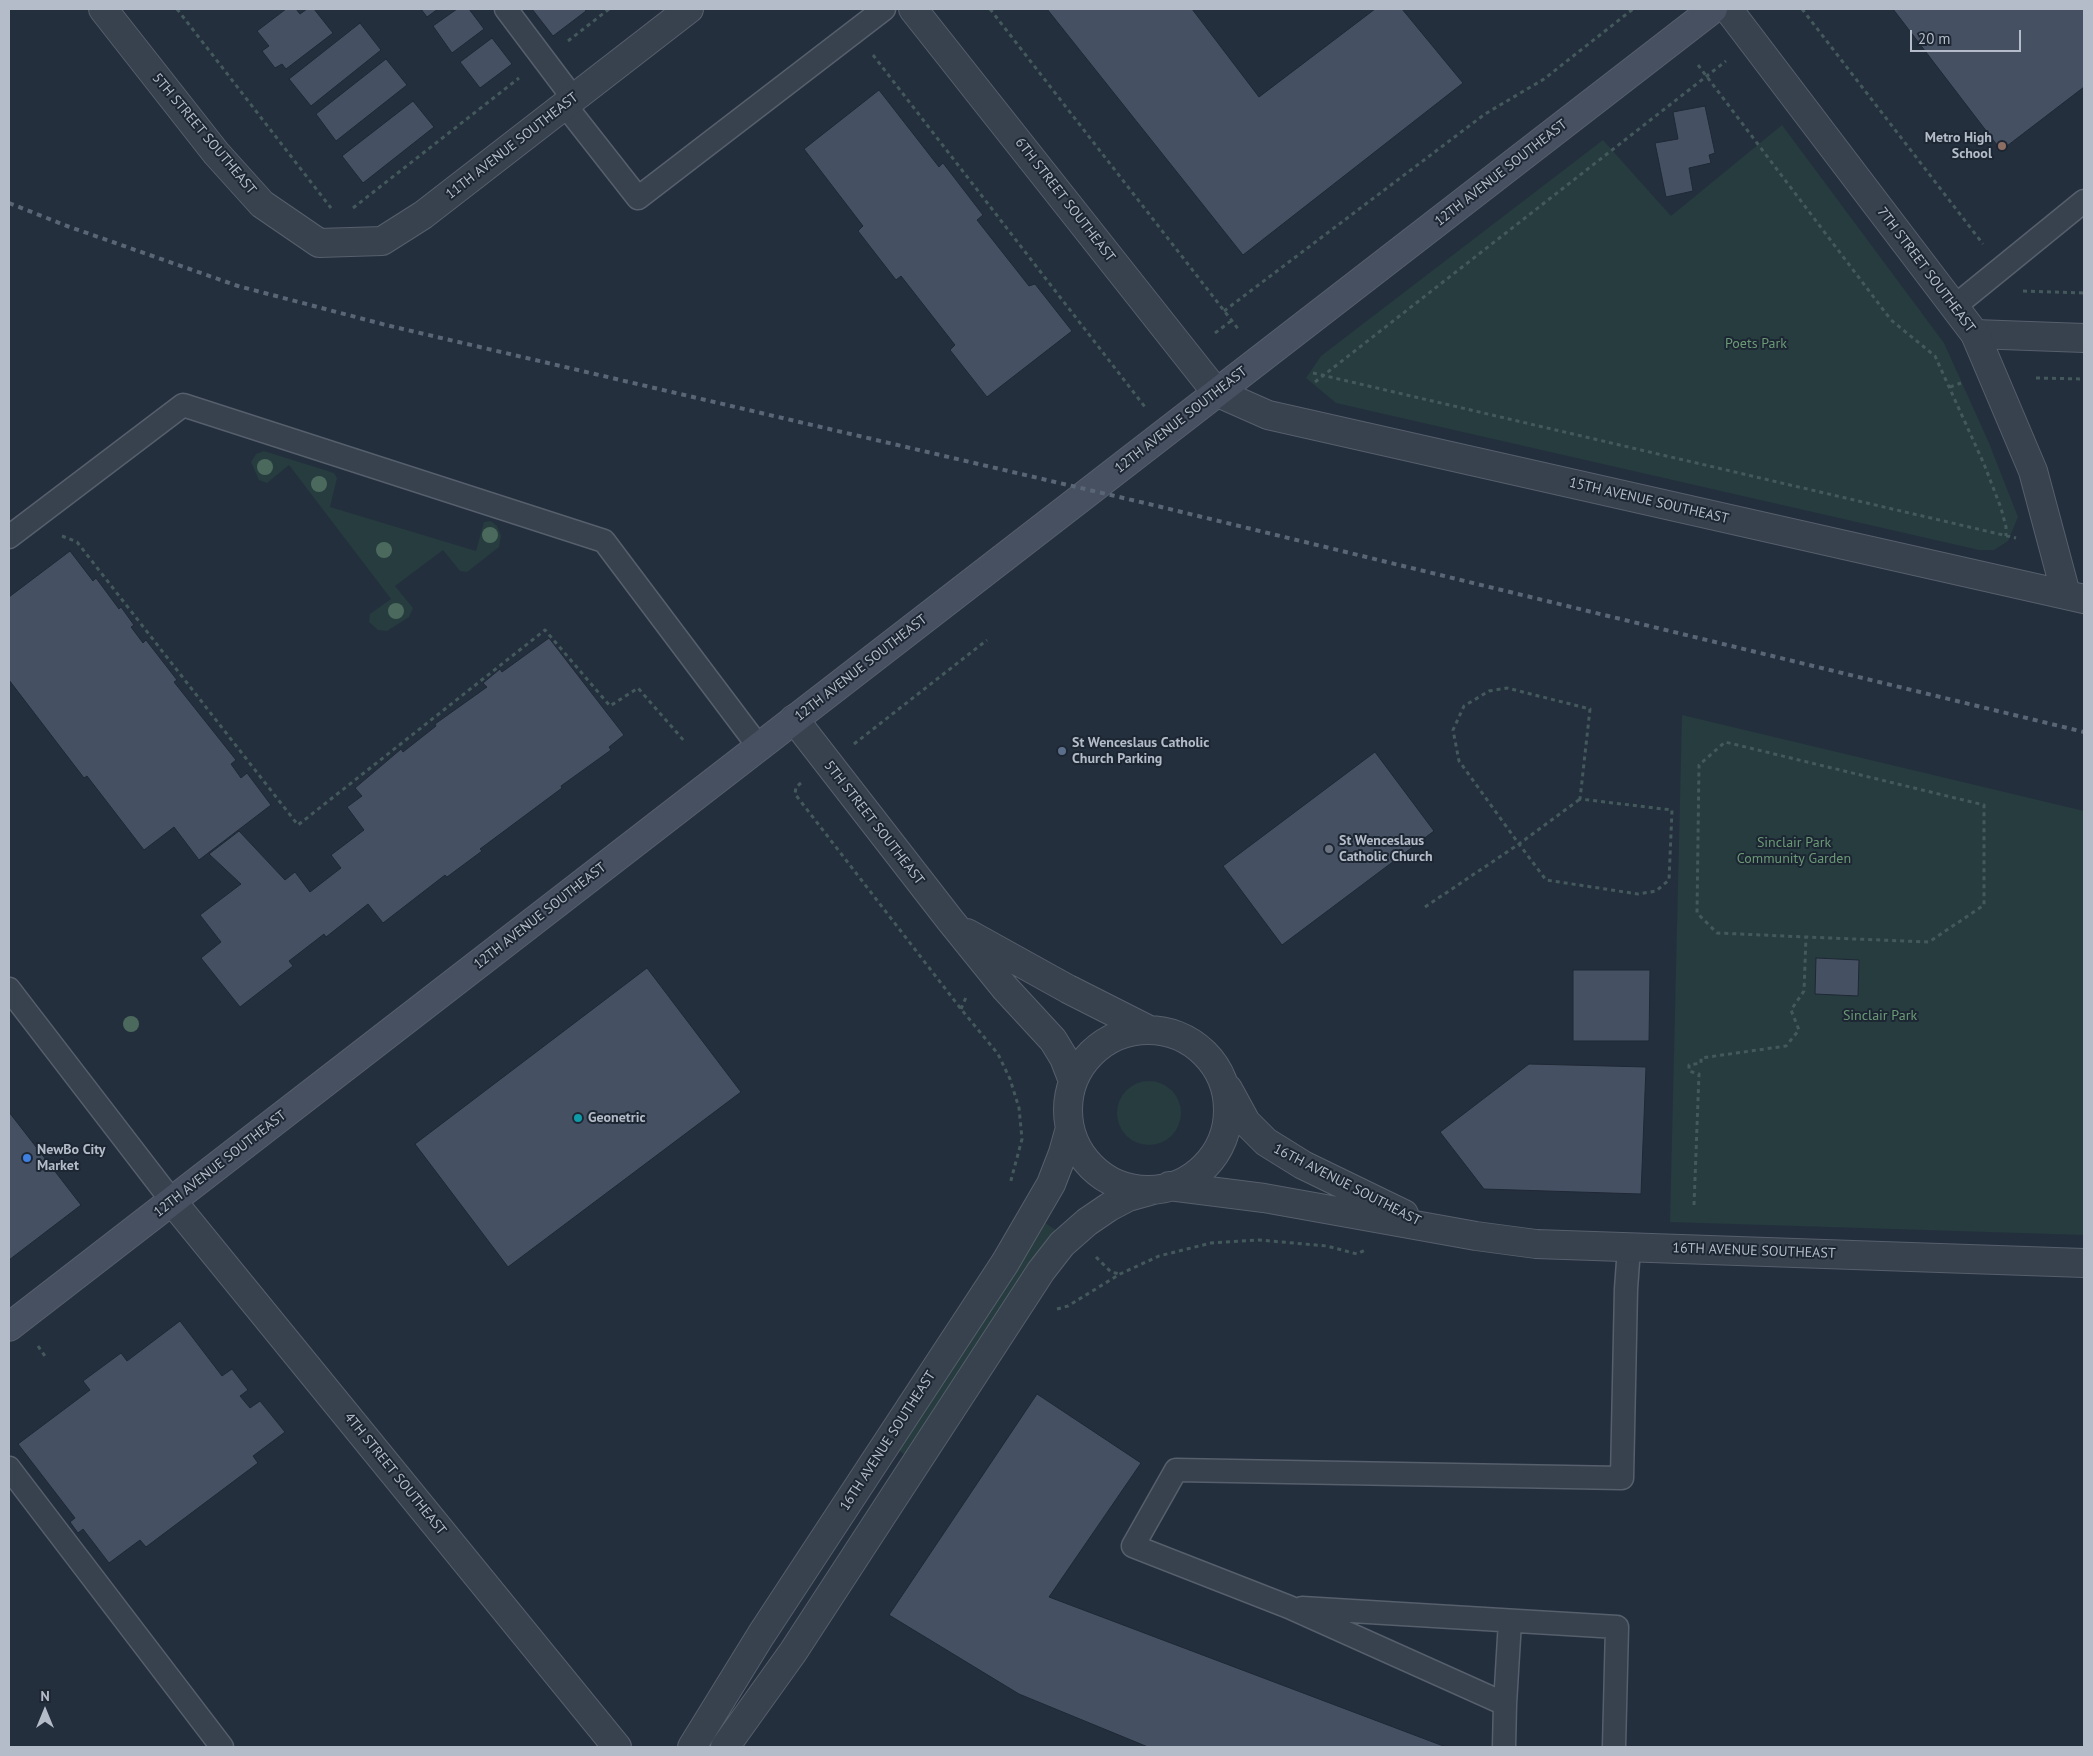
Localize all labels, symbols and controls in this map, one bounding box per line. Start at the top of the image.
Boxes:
scale bar [1913,20,2024,52]
text: 20 m [1918,29,1951,48]
street label: 5TH STREET SOUTHEAST [148,70,260,198]
street label: 11TH AVENUE SOUTHEAST [443,89,581,203]
street label: 12TH AVENUE SOUTHEAST [1432,116,1570,230]
place label: Metro High School [1925,130,1992,162]
street label: 6TH STREET SOUTHEAST [1011,135,1119,265]
marker: Metro High School [1996,140,2008,152]
street label: 7TH STREET SOUTHEAST [1873,204,1979,336]
park label: Poets Park [1725,336,1787,352]
street label: 12TH AVENUE SOUTHEAST [1112,363,1250,477]
street label: 15TH AVENUE SOUTHEAST [1568,474,1730,528]
street label: 12TH AVENUE SOUTHEAST [792,611,930,725]
place label: St Wenceslaus Catholic Church Parking [1072,735,1209,768]
marker: St Wenceslaus Catholic Church Parking [1056,745,1068,757]
street label: 5TH STREET SOUTHEAST [820,758,928,888]
place label: St Wenceslaus Catholic Church [1339,833,1433,866]
park label: Sinclair Park Community Garden [1737,835,1851,868]
marker: St Wenceslaus Catholic Church [1323,843,1335,855]
street label: 12TH AVENUE SOUTHEAST [471,859,609,973]
park label: Sinclair Park [1843,1008,1917,1024]
street label: 12TH AVENUE SOUTHEAST [151,1107,289,1221]
place label: Geonetric [588,1110,645,1126]
marker: Geonetric [572,1112,584,1124]
street label: 16TH AVENUE SOUTHEAST [1270,1140,1424,1230]
place label: NewBo City Market [37,1142,106,1174]
marker: NewBo City Market [21,1152,33,1164]
street label: 16TH AVENUE SOUTHEAST [1672,1240,1836,1262]
street label: 16TH AVENUE SOUTHEAST [837,1368,939,1514]
street label: 4TH STREET SOUTHEAST [340,1409,450,1539]
north arrow [20,1686,70,1736]
text: N [40,1687,50,1705]

